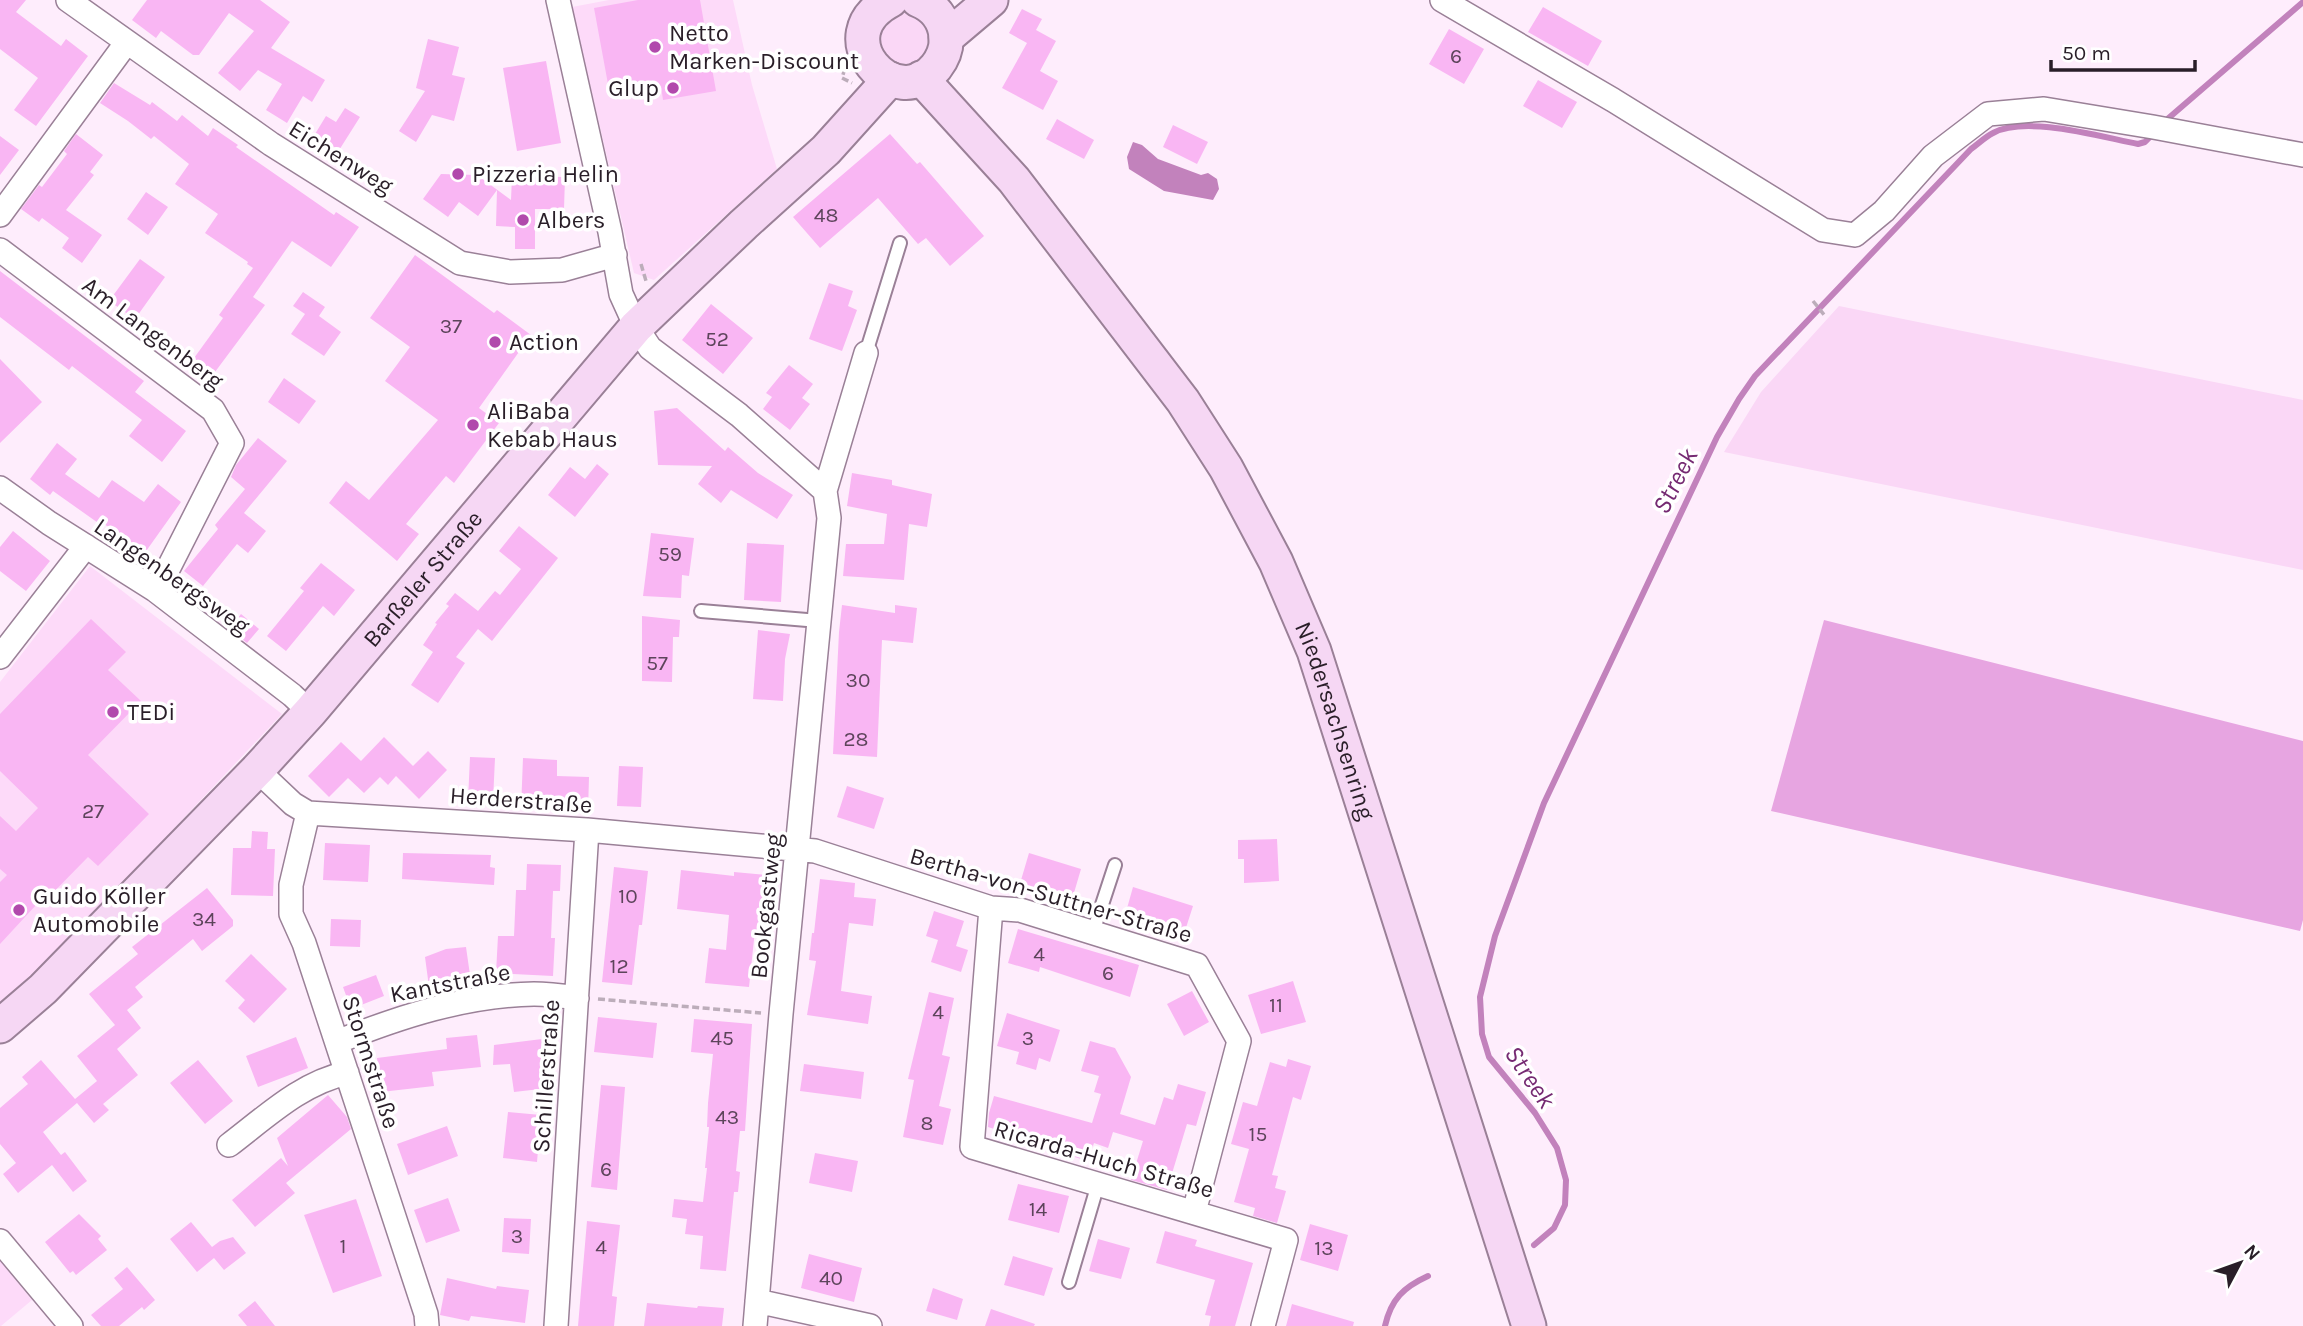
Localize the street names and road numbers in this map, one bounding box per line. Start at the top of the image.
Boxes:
street label: Eichenweg [284,114,399,200]
street label: Am Langenberg [77,271,230,395]
street label: Barßeler Straße [357,505,488,653]
street label: Langenbergsweg [89,512,256,640]
street label: Niedersachsenring [1289,617,1381,824]
street label: Herderstraße [449,781,593,819]
street label: Bookgastweg [744,831,788,980]
street label: Bertha-von-Suttner-Straße [907,841,1195,949]
street label: Kantstraße [388,958,512,1008]
street label: Stormstraße [336,992,406,1132]
street label: Schillerstraße [527,998,565,1154]
street label: Ricarda-Huch Straße [991,1114,1217,1204]

